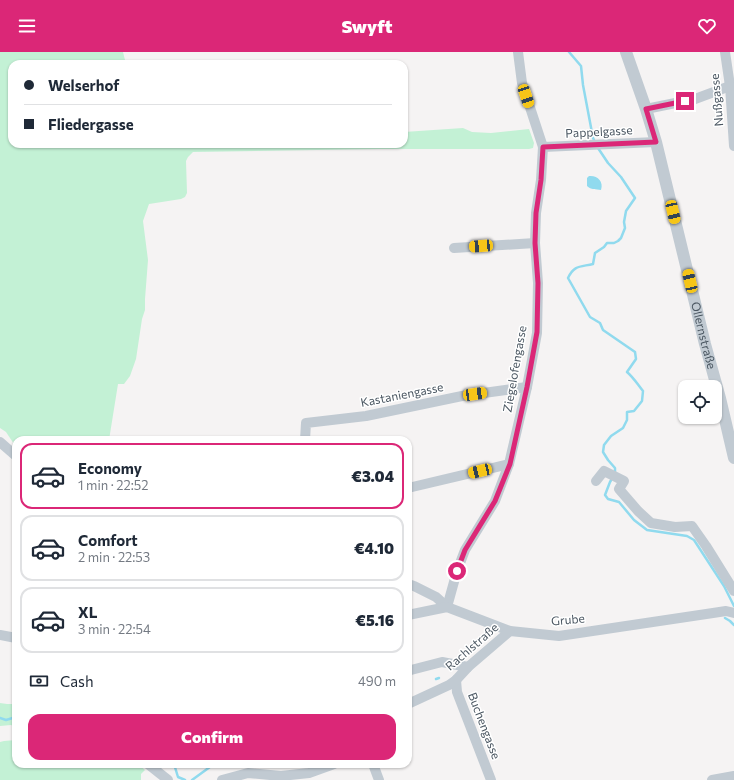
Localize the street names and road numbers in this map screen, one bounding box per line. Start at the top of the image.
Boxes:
street label: Nußgasse [707,73,725,127]
street label: Pappelgasse [565,122,633,140]
street label: Ollernstraße [689,300,720,370]
street label: Ziegelofengasse [499,324,529,413]
street label: Kastaniengasse [359,379,444,409]
street label: Grube [550,611,585,627]
street label: Rachlstraße [442,620,500,673]
street label: Buchengasse [466,690,504,761]

